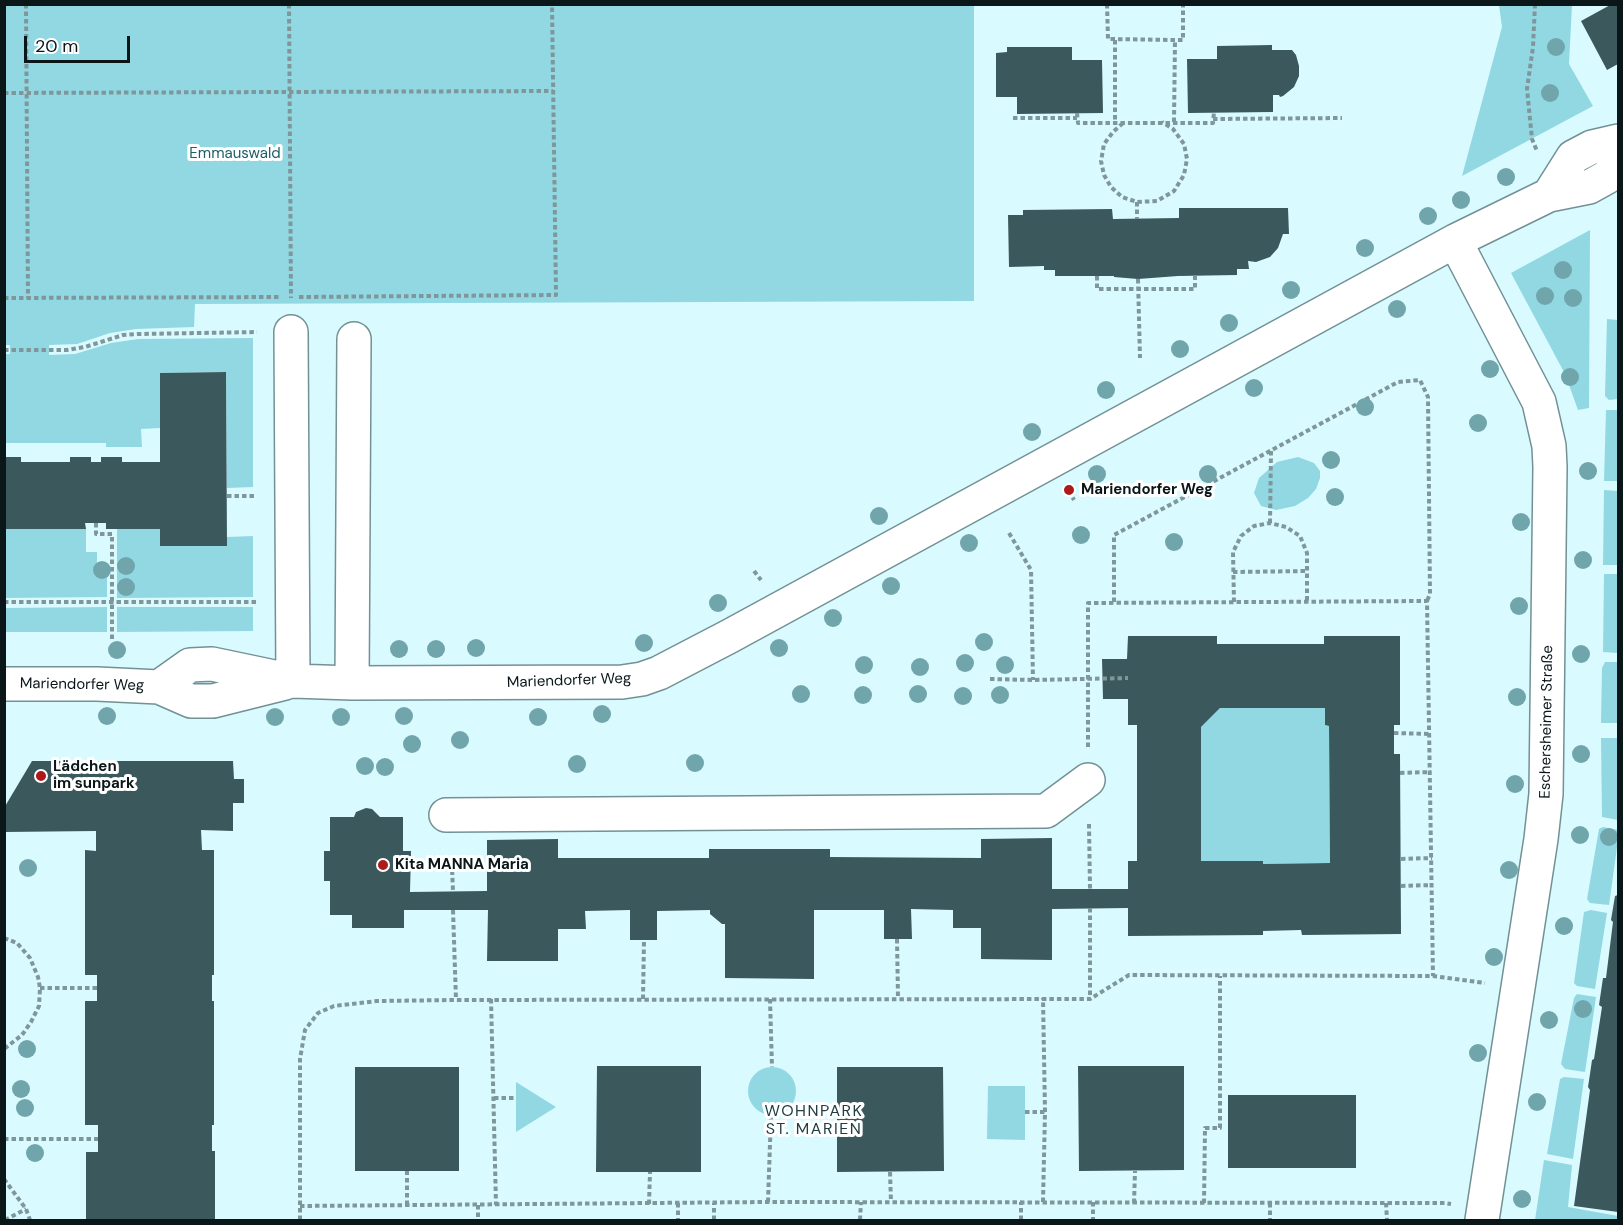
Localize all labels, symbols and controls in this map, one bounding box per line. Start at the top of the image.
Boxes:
scale bar [27,24,134,62]
text: 20 m [35,34,78,58]
park label: Emmauswald [189,145,281,163]
place label: Mariendorfer Weg [1081,481,1213,499]
marker: Mariendorfer Weg [1062,483,1076,497]
street label: Eschersheimer Straße [1537,645,1557,799]
street label: Mariendorfer Weg [507,670,631,692]
street label: Mariendorfer Weg [20,675,144,695]
place label: Lädchen im sunpark [53,758,135,793]
marker: Lädchen im sunpark [34,769,48,783]
place label: Kita MANNA Maria [395,856,529,874]
marker: Kita MANNA Maria [376,858,390,872]
district label: WOHNPARK ST. MARIEN [765,1102,863,1140]

